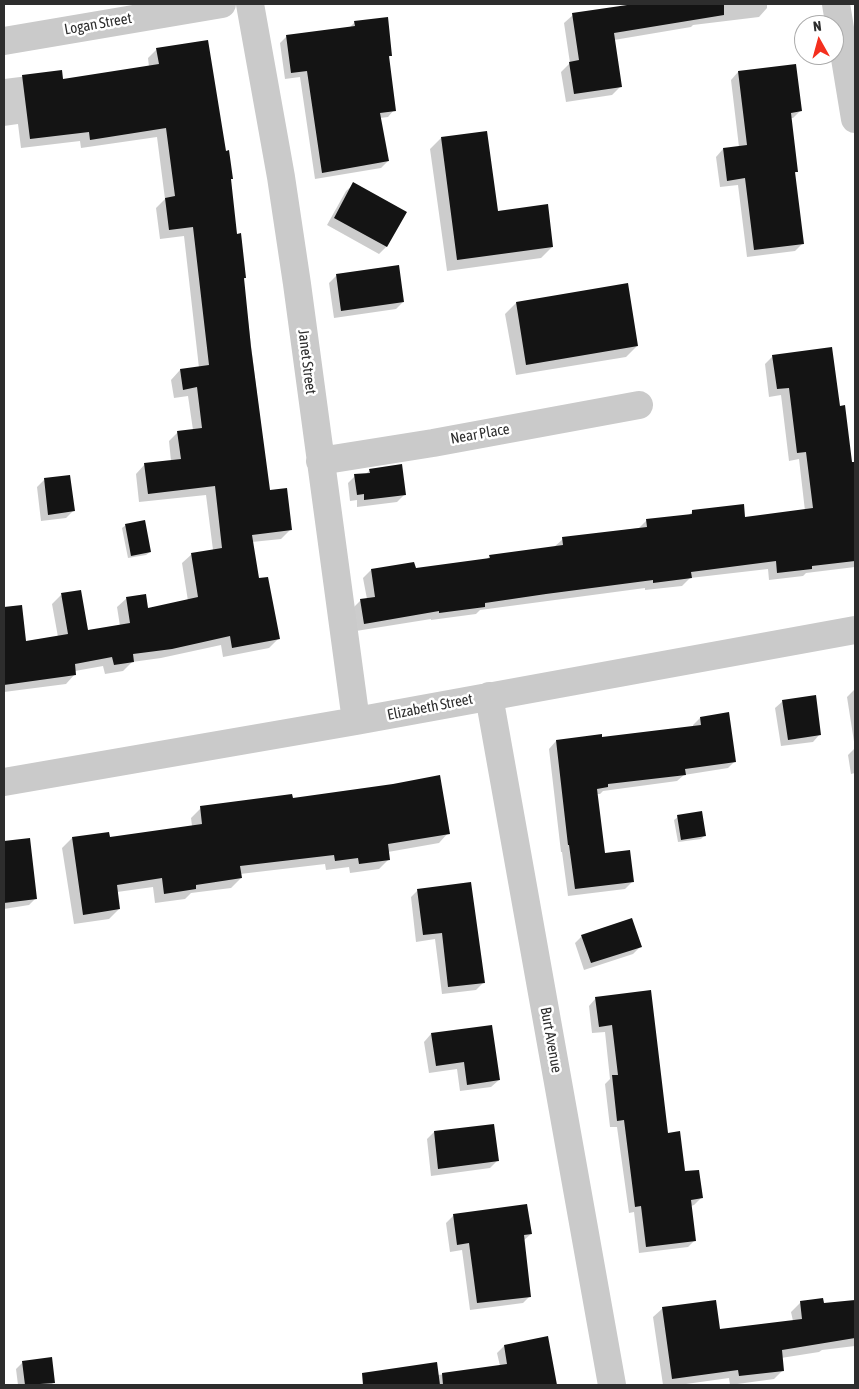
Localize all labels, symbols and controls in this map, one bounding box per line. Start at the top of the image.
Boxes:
street label: Logan Street [63,9,133,39]
north arrow [794,15,844,65]
text: N [812,18,822,35]
street label: Janet Street [294,329,320,395]
street label: Near Place [449,420,511,448]
street label: Elizabeth Street [386,690,474,724]
street label: Burt Avenue [536,1006,566,1074]

